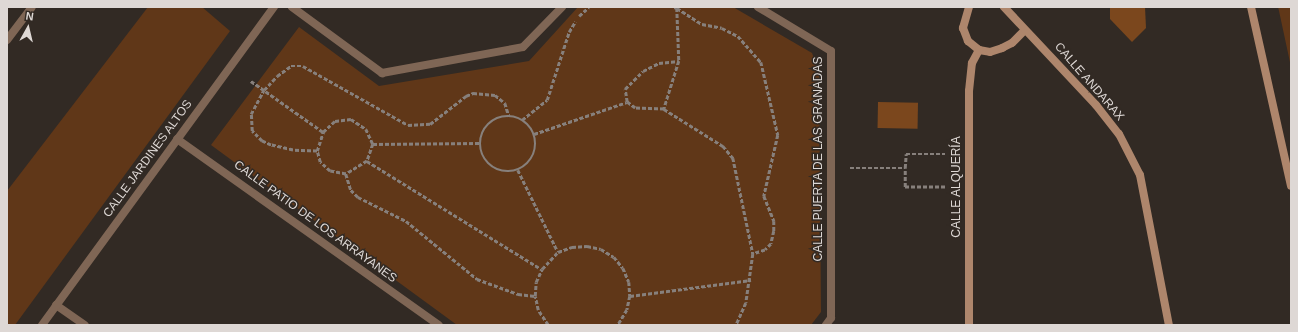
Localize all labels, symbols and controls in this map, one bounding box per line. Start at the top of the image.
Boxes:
north arrow [8,8,48,48]
text: N [25,10,34,23]
street label: CALLE ANDARAX [1051,40,1127,124]
street label: CALLE PUERTA DE LAS GRANADAS [812,56,826,262]
street label: CALLE JARDINES ALTOS [100,97,196,221]
street label: CALLE ALQUERÍA [950,136,964,238]
street label: CALLE PATIO DE LOS ARRAYANES [230,158,400,286]

